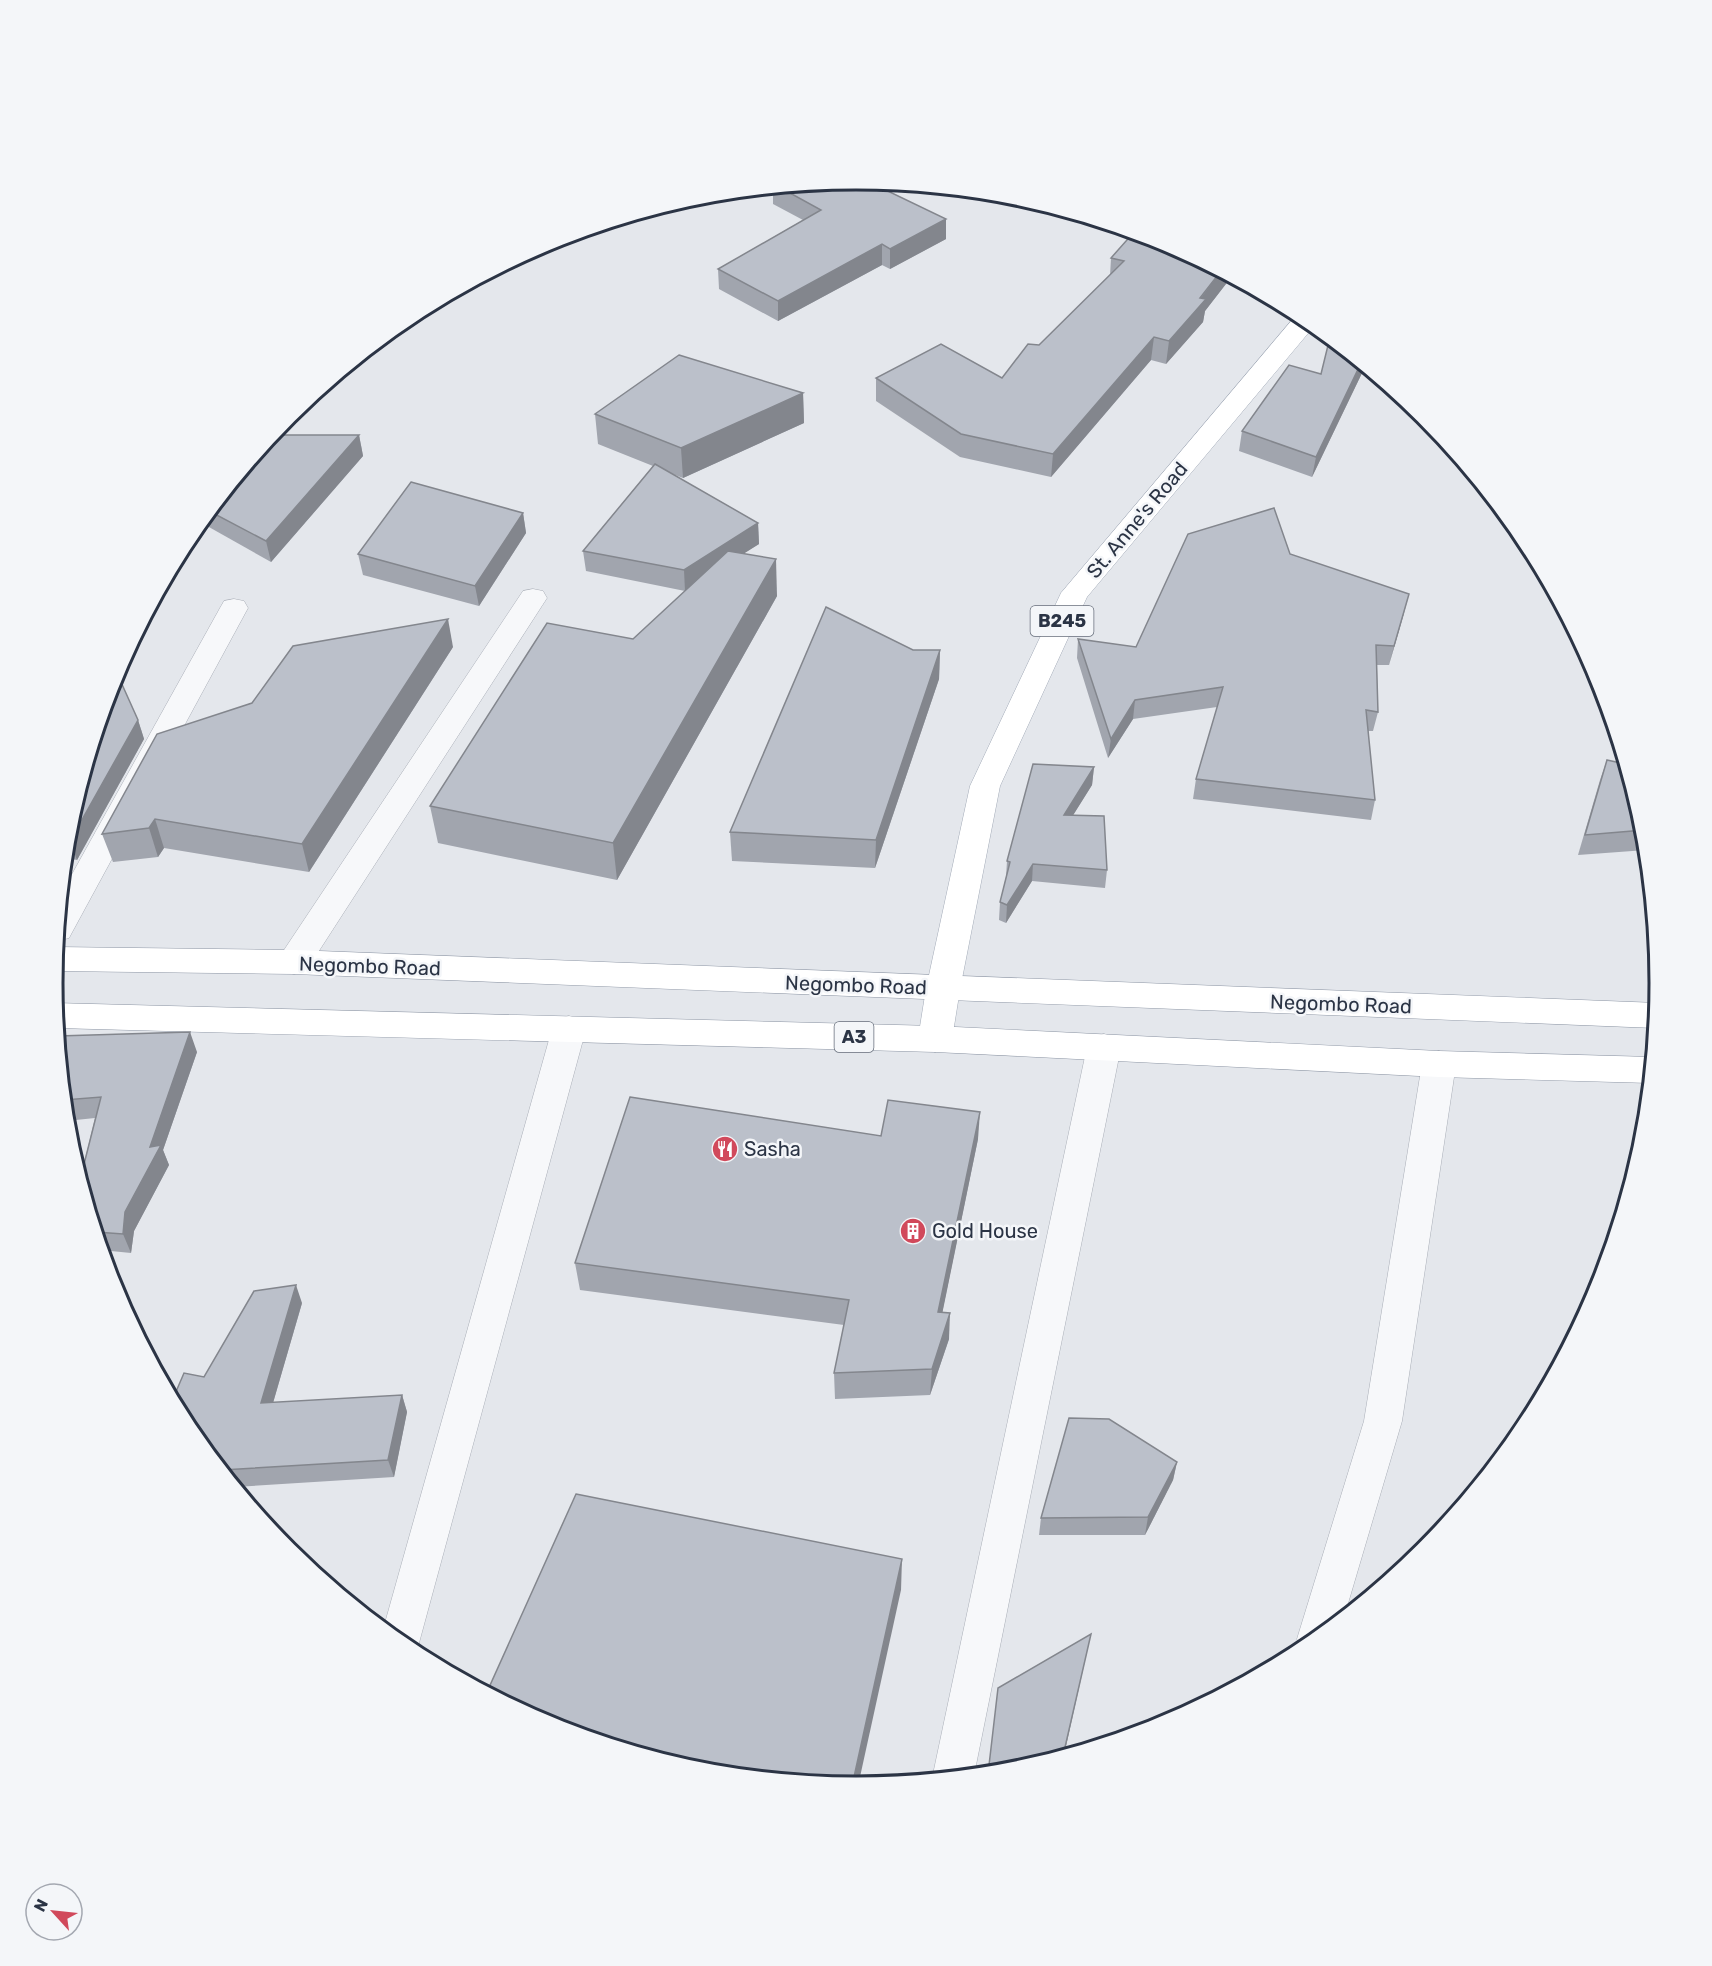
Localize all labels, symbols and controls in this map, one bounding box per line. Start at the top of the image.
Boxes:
street label: St. Anne's Road [1081,457,1193,583]
road number: B245 [1030,606,1094,636]
street label: Negombo Road [299,952,441,980]
street label: Negombo Road [785,971,927,999]
street label: Negombo Road [1270,990,1412,1018]
road number: A3 [834,1022,874,1052]
restaurant icon: Sasha [710,1134,740,1164]
place label: Sasha [744,1137,801,1161]
building icon: Gold House [898,1216,928,1246]
place label: Gold House [932,1219,1038,1243]
north arrow [24,1882,84,1942]
text: N [30,1896,52,1915]

